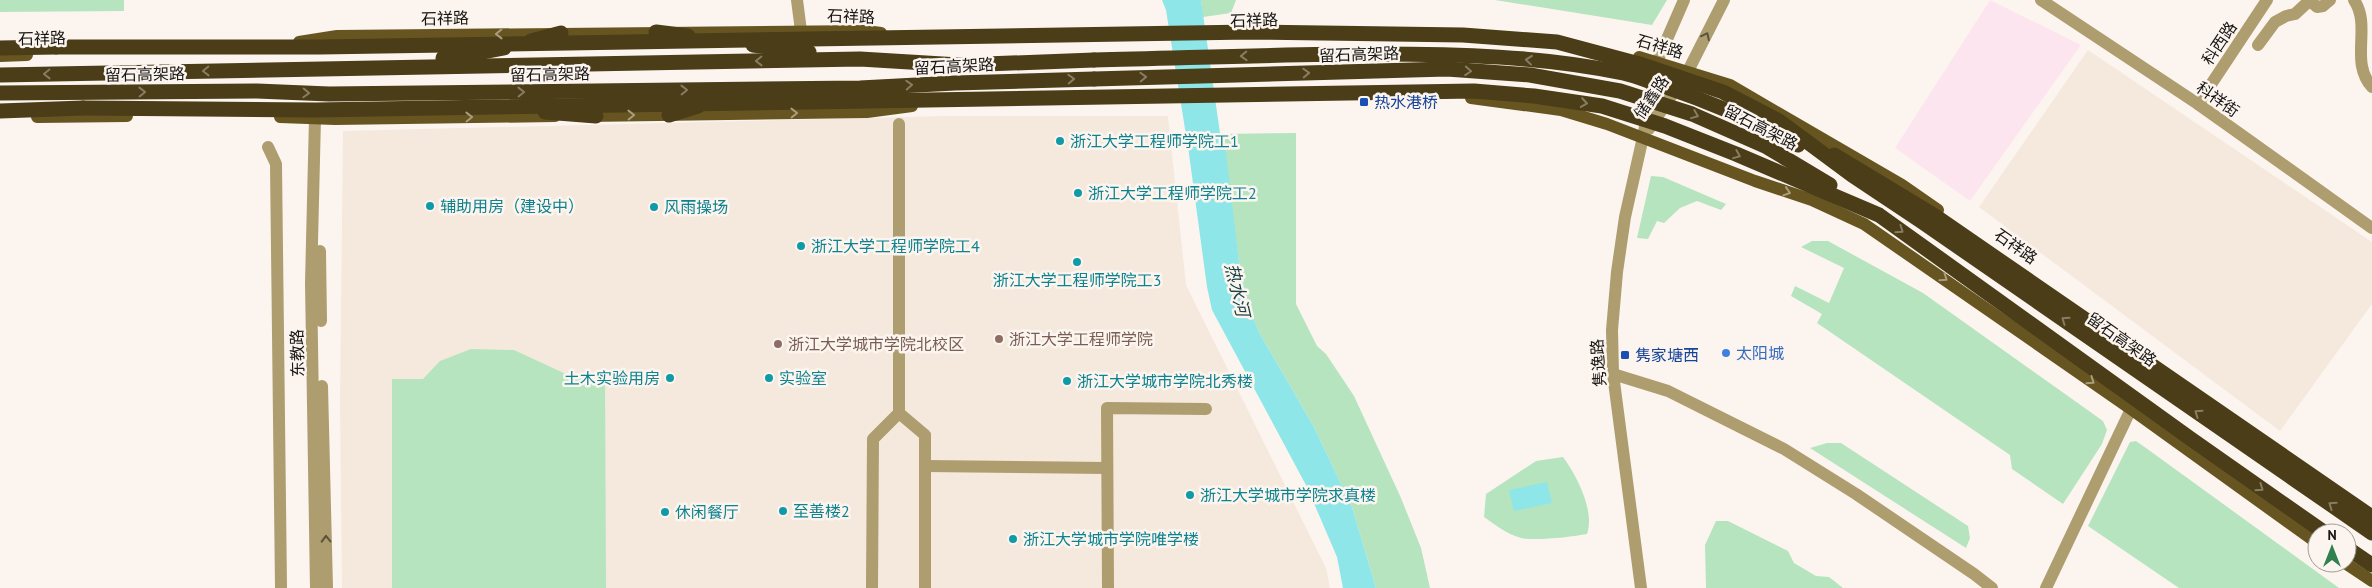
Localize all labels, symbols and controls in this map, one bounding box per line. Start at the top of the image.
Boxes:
street label: 石祥路 [827,5,875,27]
street label: 石祥路 [421,8,469,28]
street label: 石祥路 [1230,9,1278,31]
street label: 科西路 [2197,18,2241,68]
street label: 石祥路 [18,28,66,48]
one-way arrow [494,28,502,39]
street label: 石祥路 [1634,30,1686,62]
one-way arrow [1700,32,1710,41]
street label: 留石高架路 [1319,43,1399,65]
one-way arrow [1240,51,1248,61]
street label: 留石高架路 [914,54,994,78]
one-way arrow [1524,55,1532,66]
one-way arrow [755,56,762,66]
street label: 留石高架路 [105,63,185,85]
street label: 留石高架路 [510,63,590,85]
one-way arrow [1464,65,1472,76]
one-way arrow [201,66,209,76]
one-way arrow [43,68,51,79]
one-way arrow [1302,68,1310,78]
one-way arrow [1139,72,1147,83]
street label: 储鑫路 [1629,72,1673,122]
one-way arrow [1068,74,1076,85]
street label: 科祥街 [2193,77,2243,121]
one-way arrow [905,80,913,91]
one-way arrow [680,85,688,95]
one-way arrow [138,87,146,97]
one-way arrow [518,87,525,97]
one-way arrow [302,88,310,98]
place label: 热水港桥 [1374,92,1438,112]
marker: 热水港桥 [1358,96,1370,108]
one-way arrow [1579,98,1588,108]
street label: 留石高架路 [1721,100,1801,154]
one-way arrow [790,108,798,118]
one-way arrow [1690,109,1699,120]
one-way arrow [628,110,635,120]
one-way arrow [465,112,473,123]
place label: 浙江大学工程师学院工1 [1070,131,1239,151]
marker: 浙江大学工程师学院工1 [1054,135,1066,147]
one-way arrow [1732,148,1741,159]
place label: 浙江大学工程师学院工2 [1088,183,1257,203]
one-way arrow [1782,186,1791,196]
marker: 浙江大学工程师学院工2 [1072,187,1084,199]
place label: 辅助用房（建设中） [440,196,584,216]
place label: 风雨操场 [664,197,728,217]
marker: 辅助用房（建设中） [424,200,436,212]
marker: 风雨操场 [648,201,660,213]
one-way arrow [1894,224,1904,233]
street label: 石祥路 [1991,224,2041,268]
place label: 浙江大学工程师学院工4 [811,236,980,256]
marker: 浙江大学工程师学院工4 [795,240,807,252]
marker: 浙江大学工程师学院工3 [1071,256,1083,268]
water label: 热水河 [1220,261,1255,322]
place label: 浙江大学工程师学院工3 [993,270,1161,290]
one-way arrow [1938,272,1948,281]
street label: 留石高架路 [2083,308,2161,370]
one-way arrow [2061,317,2071,326]
street label: 东教路 [287,329,307,377]
place label: 浙江大学工程师学院 [1009,329,1153,349]
marker: 浙江大学工程师学院 [993,333,1005,345]
place label: 浙江大学城市学院北校区 [788,334,964,354]
marker: 浙江大学城市学院北校区 [772,338,784,350]
street label: 隽逸路 [1586,338,1610,388]
place label: 太阳城 [1736,343,1784,363]
place label: 隽家塘西 [1635,345,1699,365]
marker: 太阳城 [1720,347,1732,359]
marker: 隽家塘西 [1619,349,1631,361]
place label: 土木实验用房 [564,368,660,388]
place label: 实验室 [779,368,827,388]
place label: 浙江大学城市学院北秀楼 [1077,371,1253,391]
marker: 土木实验用房 [664,372,676,384]
marker: 实验室 [763,372,775,384]
marker: 浙江大学城市学院北秀楼 [1061,375,1073,387]
one-way arrow [2085,375,2095,384]
one-way arrow [2194,410,2204,419]
one-way arrow [2254,482,2264,491]
place label: 浙江大学城市学院求真楼 [1200,485,1376,505]
marker: 浙江大学城市学院求真楼 [1184,489,1196,501]
place label: 至善楼2 [793,501,850,521]
place label: 休闲餐厅 [675,502,739,522]
one-way arrow [2328,502,2338,511]
marker: 至善楼2 [777,505,789,517]
marker: 休闲餐厅 [659,506,671,518]
north arrow [2307,523,2357,573]
text: N [2327,526,2337,544]
place label: 浙江大学城市学院唯学楼 [1023,529,1199,549]
marker: 浙江大学城市学院唯学楼 [1007,533,1019,545]
one-way arrow [321,535,331,543]

